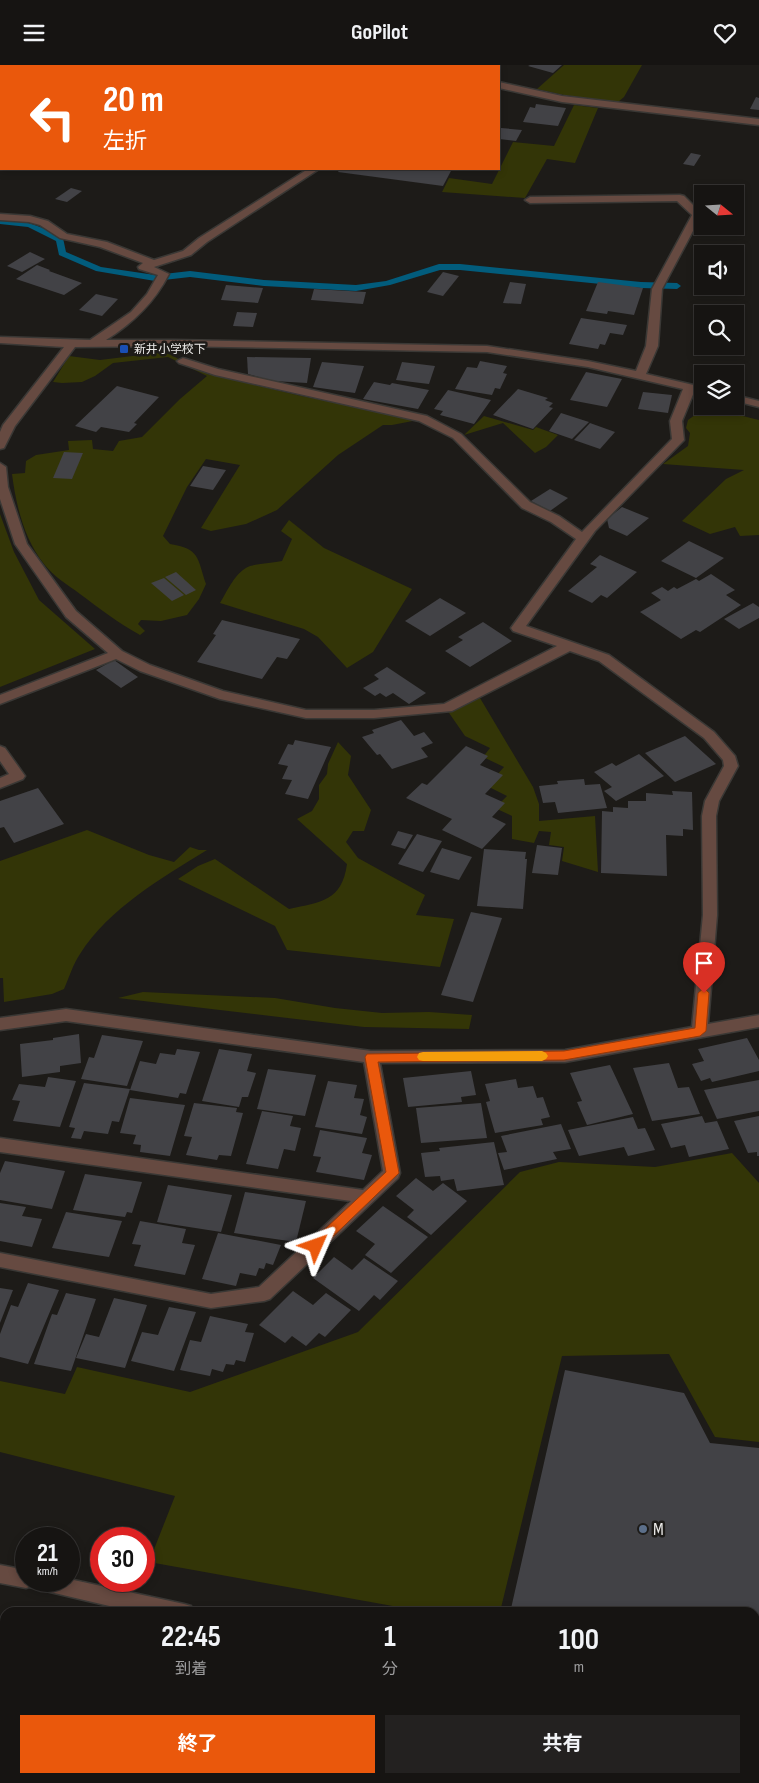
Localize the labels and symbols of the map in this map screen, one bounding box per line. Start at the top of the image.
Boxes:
north arrow [694,185,744,235]
place label: 新井小学校下 [134,342,206,357]
marker: 新井小学校下 [118,343,130,355]
pin [683,942,725,993]
position arrow [289,1219,341,1271]
place label: M [653,1519,664,1540]
marker: M [637,1523,649,1535]
speed limit sign: 30 [90,1527,155,1592]

